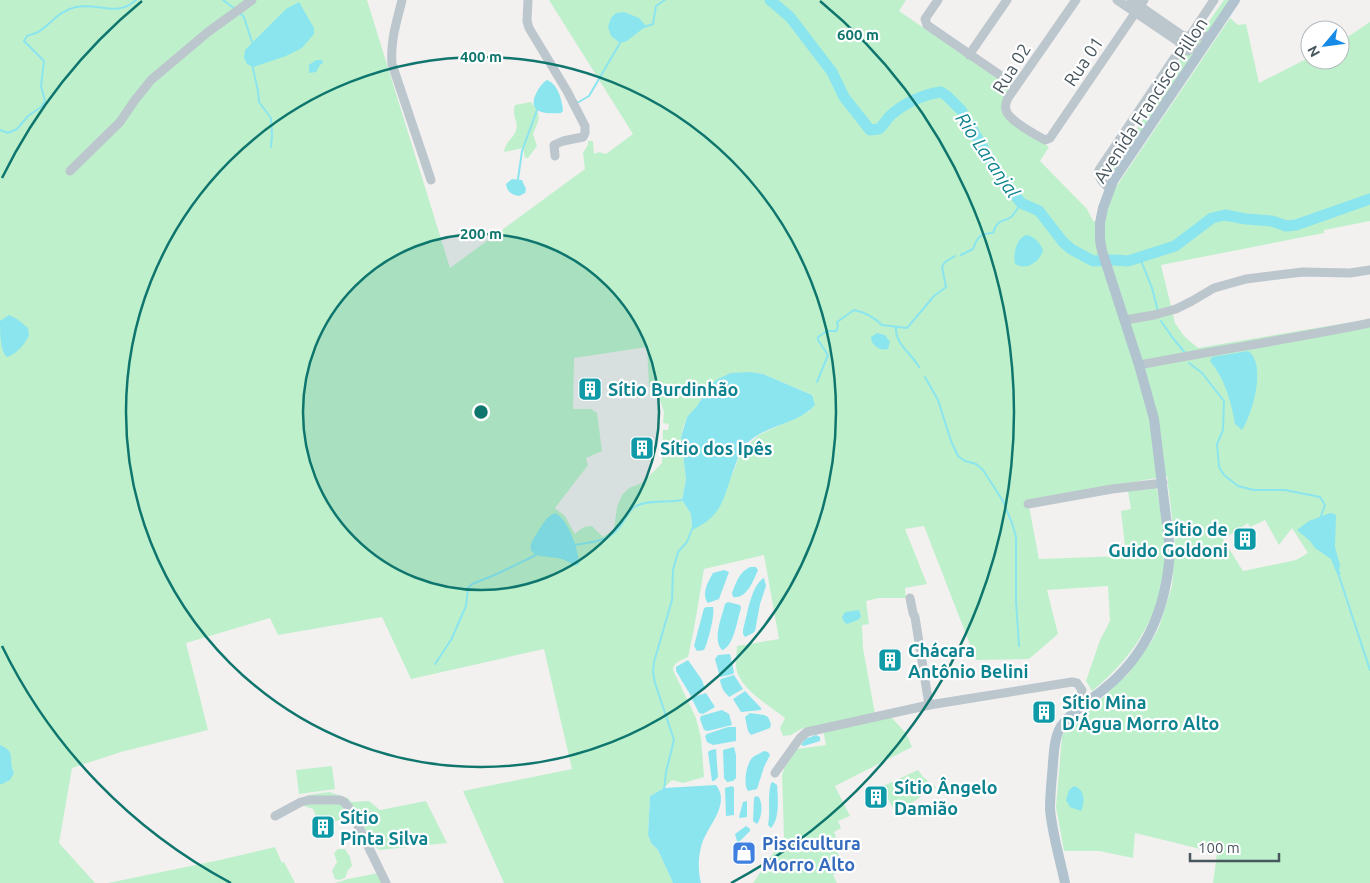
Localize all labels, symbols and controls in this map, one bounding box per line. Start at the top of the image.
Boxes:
street label: Avenida Francisco Pillon [1089,14,1211,186]
north arrow [1300,20,1350,70]
text: 600 m [837,26,879,43]
street label: Rua 01 [1059,33,1107,89]
street label: Rua 02 [988,39,1034,97]
text: N [1304,43,1323,60]
text: 400 m [460,48,502,65]
water label: Rio Laranjal [951,108,1025,202]
text: 200 m [460,225,502,242]
building icon: Sítio Burdinhão [577,376,603,402]
place label: Sítio Burdinhão [608,379,738,399]
centre of rings [472,403,490,421]
building icon: Sítio dos Ipês [629,435,655,461]
place label: Sítio dos Ipês [660,438,773,458]
place label: Sítio de Guido Goldoni [1108,519,1228,560]
building icon: Sítio de Guido Goldoni [1232,526,1258,552]
place label: Chácara Antônio Belini [908,640,1028,681]
building icon: Chácara Antônio Belini [877,647,903,673]
place label: Sítio Mina D'Água Morro Alto [1062,692,1219,733]
building icon: Sítio Mina D'Água Morro Alto [1031,699,1057,725]
place label: Sítio Ângelo Damião [894,776,998,818]
building icon: Sítio Ângelo Damião [863,784,889,810]
place label: Sítio Pinta Silva [340,807,428,848]
building icon: Sítio Pinta Silva [310,814,336,840]
scale bar [1190,830,1279,862]
place label: Piscicultura Morro Alto [762,833,861,874]
text: 100 m [1198,839,1240,856]
shop icon: Piscicultura Morro Alto [731,840,757,866]

